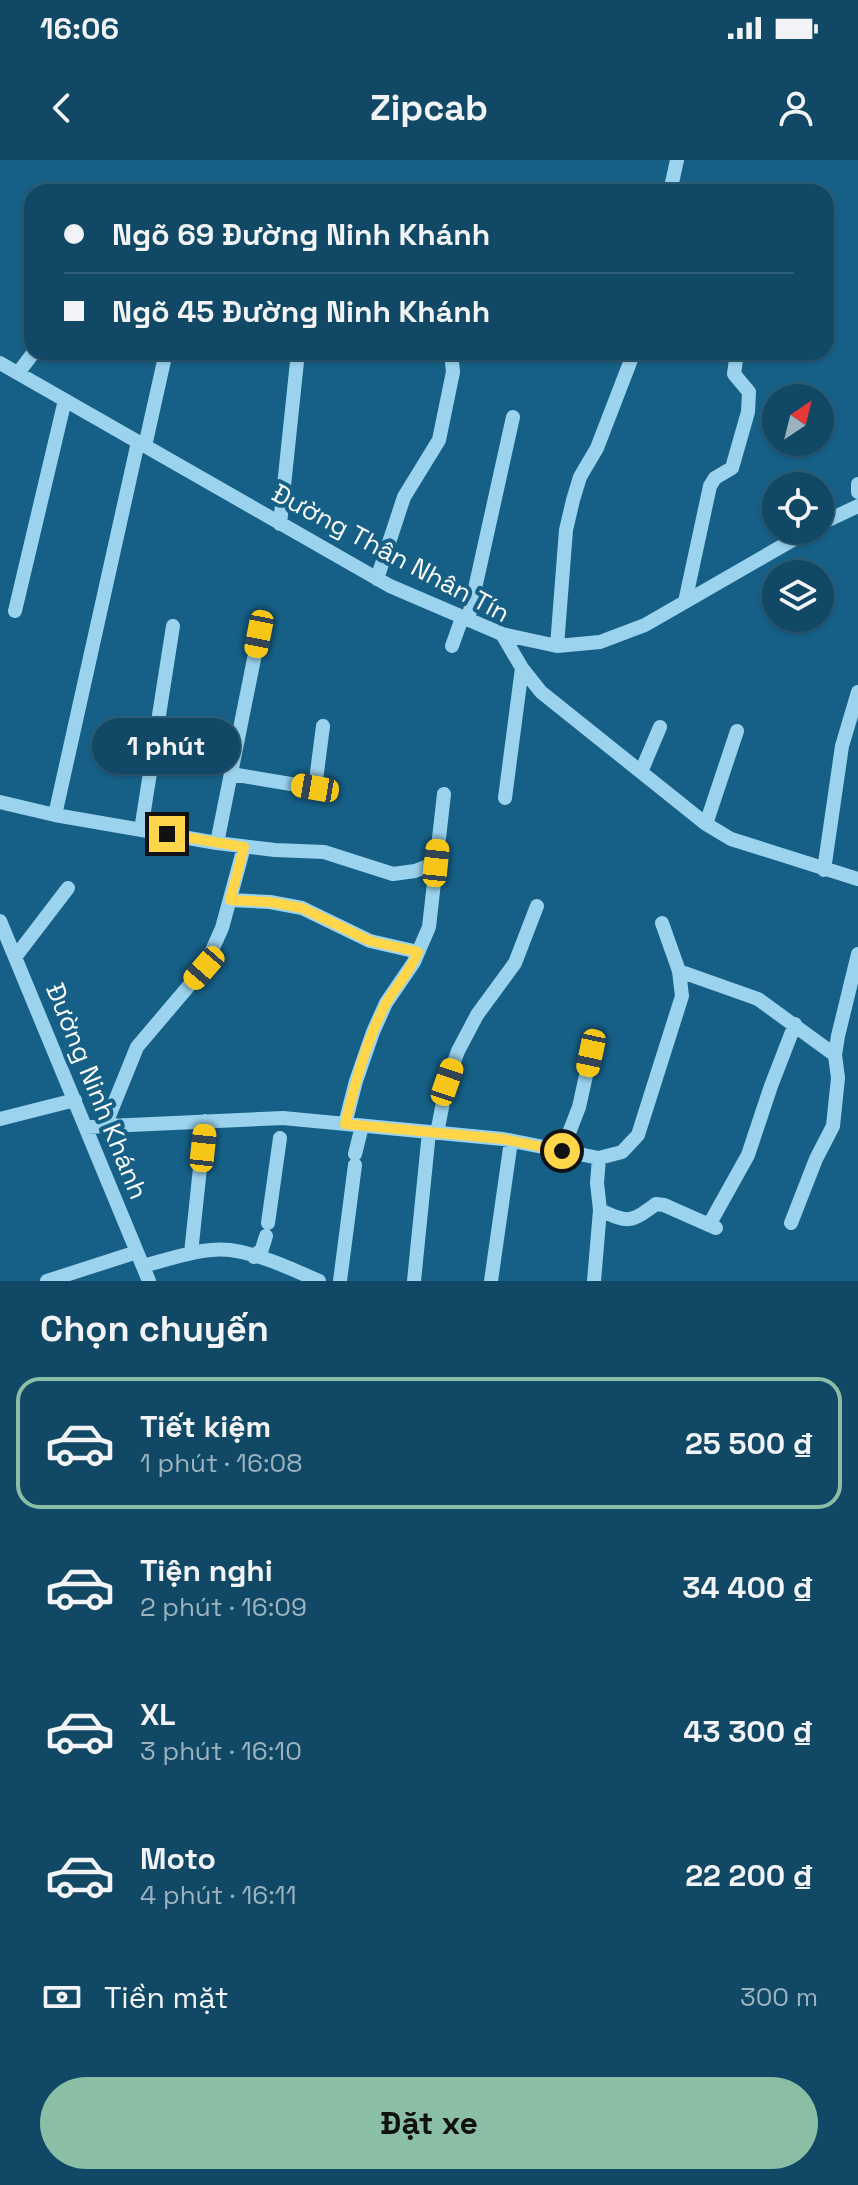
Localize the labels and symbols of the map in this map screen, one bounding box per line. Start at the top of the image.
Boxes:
north arrow [762,384,834,456]
street label: Đường Thân Nhân Tín [266,476,516,630]
car [243,608,275,660]
callout: 1 phút [93,718,241,774]
car [289,772,341,804]
route end [149,816,185,852]
car [422,838,450,888]
car [179,942,229,994]
street label: Đường Ninh Khánh [38,978,156,1204]
car [574,1027,608,1079]
car [428,1055,466,1109]
car [189,1123,217,1173]
route start [544,1133,580,1169]

